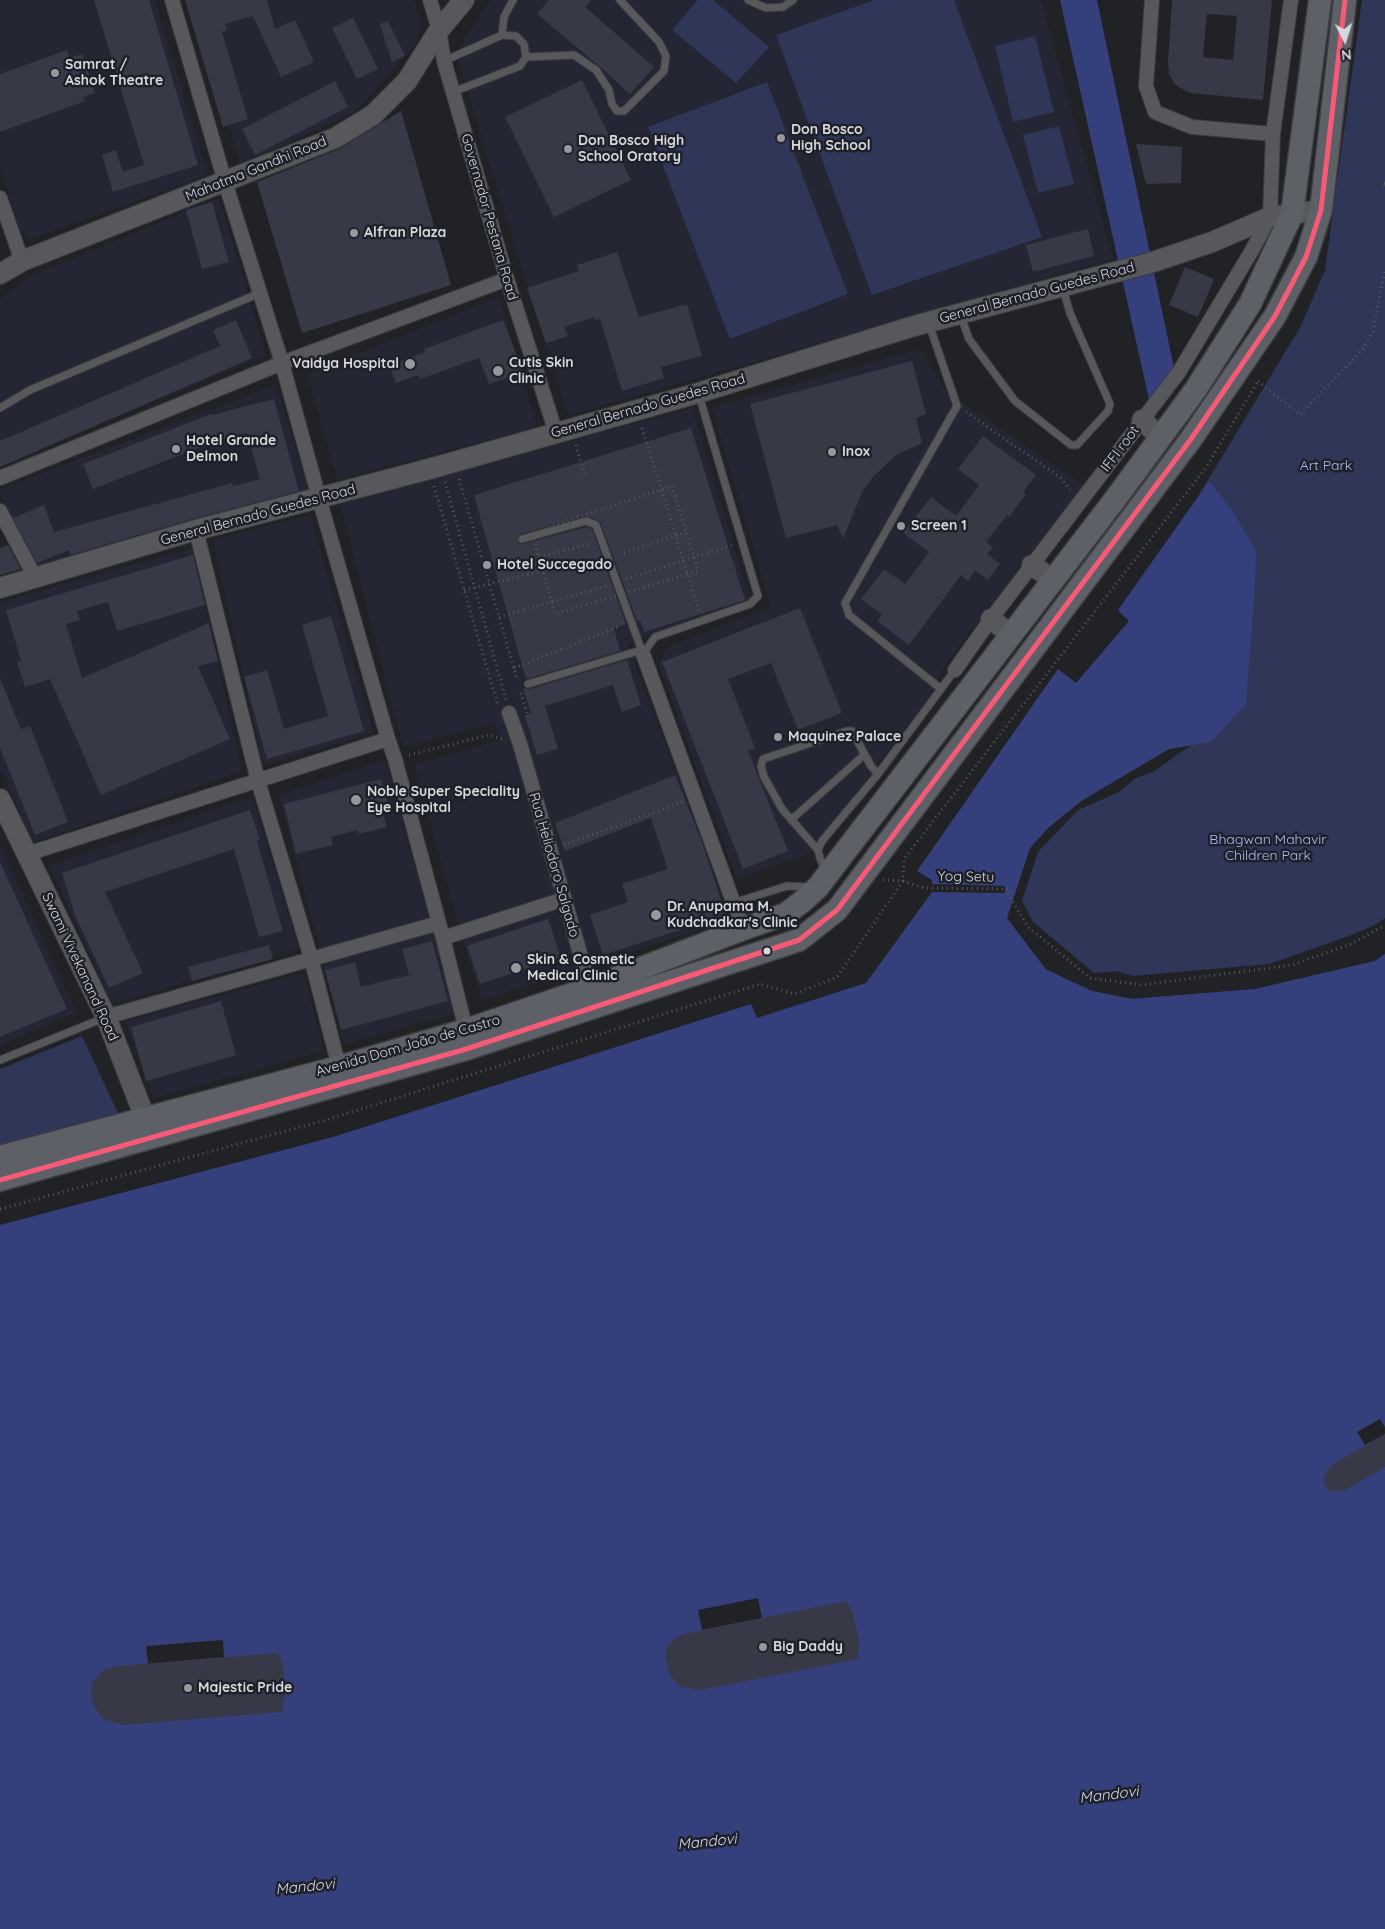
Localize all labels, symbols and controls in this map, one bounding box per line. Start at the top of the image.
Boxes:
north arrow [1320,15,1370,65]
text: N [1340,46,1352,64]
place label: Samrat / Ashok Theatre [65,57,163,90]
marker: Samrat / Ashok Theatre [49,67,61,79]
place label: Don Bosco High School [791,122,871,154]
street label: Governador Pestana Road [457,132,521,302]
marker: Don Bosco High School [775,132,787,144]
street label: Mahatma Gandhi Road [183,133,329,205]
place label: Don Bosco High School Oratory [578,133,684,166]
marker: Don Bosco High School Oratory [562,143,574,155]
place label: Alfran Plaza [364,225,446,241]
marker: Alfran Plaza [348,227,360,239]
street label: General Bernado Guedes Road [938,259,1136,327]
place label: Cutis Skin Clinic [509,355,574,388]
place label: Vaidya Hospital [292,356,399,372]
marker: Vaidya Hospital [403,357,417,371]
marker: Cutis Skin Clinic [491,364,505,378]
street label: General Bernado Guedes Road [549,370,747,442]
street label: IFFI root [1097,423,1143,475]
place label: Hotel Grande Delmon [186,433,276,466]
marker: Hotel Grande Delmon [170,443,182,455]
place label: Inox [842,444,870,460]
marker: Inox [826,446,838,458]
park label: Art Park [1300,458,1352,474]
street label: General Bernado Guedes Road [159,481,357,549]
place label: Screen 1 [911,518,967,534]
marker: Screen 1 [895,520,907,532]
place label: Hotel Succegado [497,557,612,573]
marker: Hotel Succegado [481,559,493,571]
place label: Maquinez Palace [788,729,901,745]
marker: Maquinez Palace [772,731,784,743]
place label: Noble Super Speciality Eye Hospital [367,784,520,816]
street label: Rua Heliodoro Salgado [525,791,583,939]
marker: Noble Super Speciality Eye Hospital [349,793,363,807]
park label: Bhagwan Mahavir Children Park [1209,832,1327,864]
street label: Yog Setu [937,868,995,886]
street label: Swami Vivekanand Road [38,890,122,1044]
place label: Dr. Anupama M. Kudchadkar's Clinic [667,899,797,932]
marker: Dr. Anupama M. Kudchadkar's Clinic [649,908,663,922]
unlabelled marker [762,946,772,956]
place label: Skin & Cosmetic Medical Clinic [527,952,634,984]
marker: Skin & Cosmetic Medical Clinic [509,961,523,975]
street label: Avenida Dom João de Castro [314,1012,502,1080]
place label: Big Daddy [773,1639,843,1655]
marker: Big Daddy [757,1641,769,1653]
place label: Majestic Pride [198,1680,292,1696]
marker: Majestic Pride [182,1682,194,1694]
water label: Mandovi [1078,1782,1140,1808]
water label: Mandovi [677,1830,737,1854]
water label: Mandovi [275,1875,335,1899]

